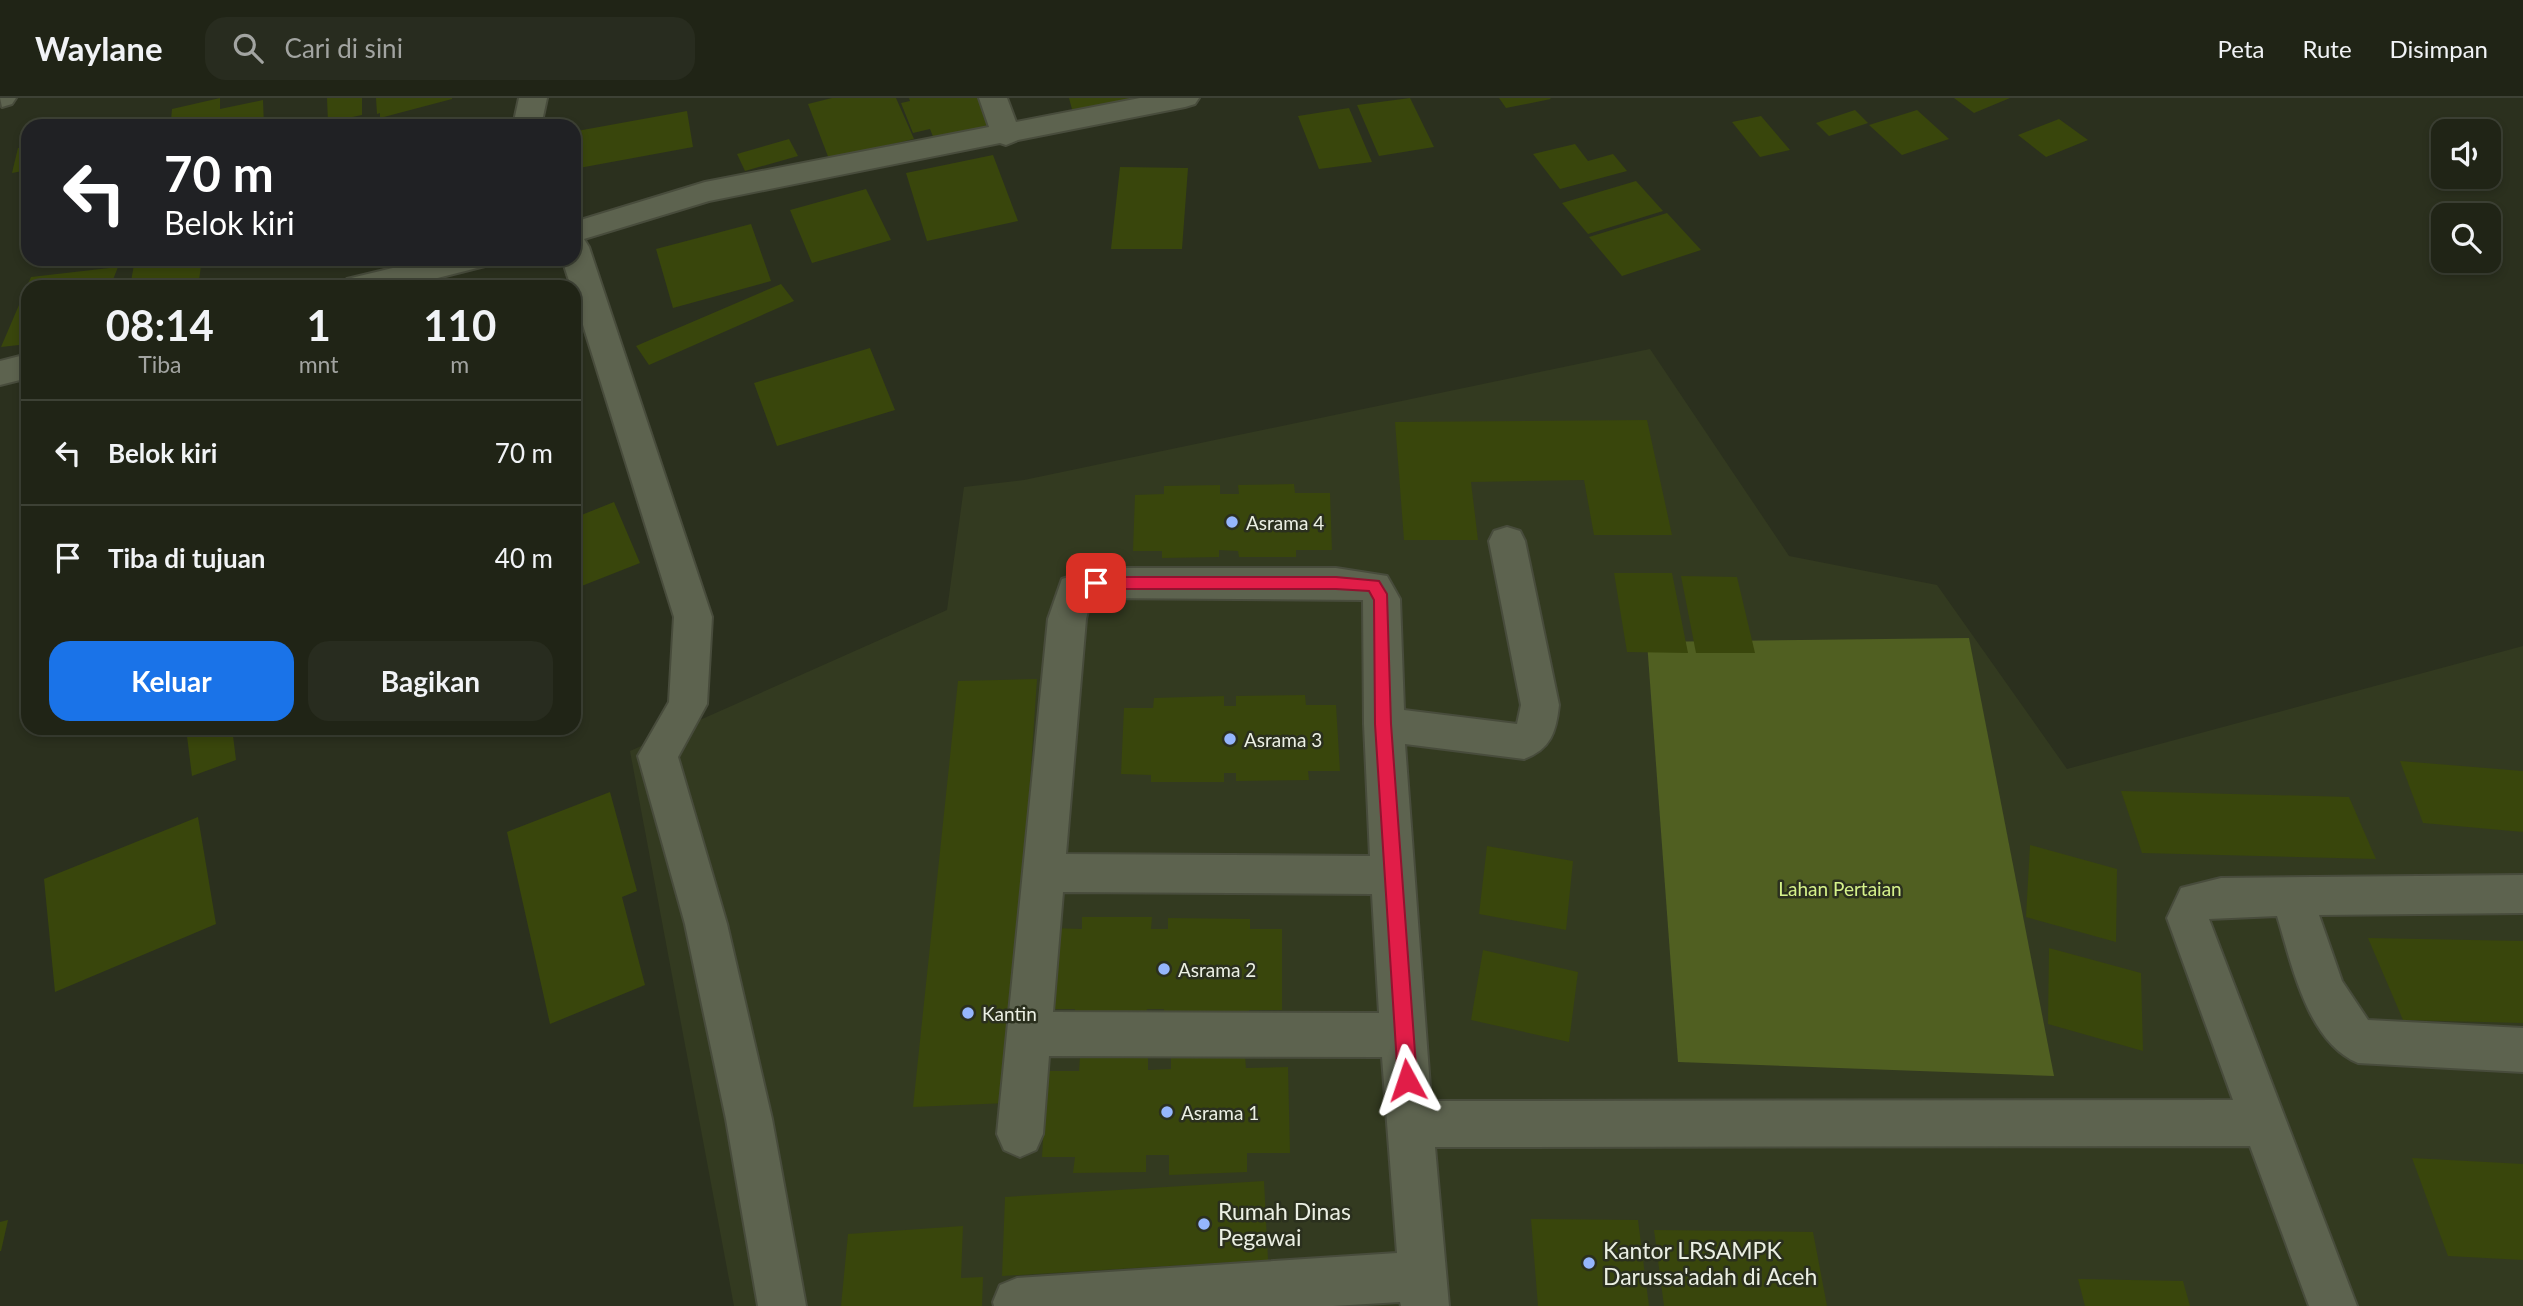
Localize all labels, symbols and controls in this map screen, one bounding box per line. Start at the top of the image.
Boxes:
search box [205,17,695,80]
text: Waylane [35,28,163,68]
icon: search [229,29,267,67]
text: Cari di sini [285,32,403,64]
text: Peta [2218,34,2264,63]
text: Rute [2302,34,2352,63]
text: Disimpan [2390,34,2488,63]
map controls [2431,119,2501,273]
button: sound [2431,119,2501,189]
text: 70 m [164,144,274,202]
icon: left [49,147,140,238]
text: Belok kiri [164,203,295,242]
button: search [2431,203,2501,273]
text: 08:14 [106,300,214,350]
text: 1 [306,300,331,350]
text: 110 [423,300,496,350]
text: Tiba [138,350,181,378]
text: mnt [299,350,338,378]
text: m [450,350,469,378]
icon: left [49,434,87,472]
text: Belok kiri [108,437,217,469]
text: 70 m [495,437,553,469]
place label: Asrama 4 [1246,511,1324,534]
marker: Asrama 4 [1224,514,1240,530]
icon: arrive [49,539,87,577]
text: Tiba di tujuan [108,542,266,574]
text: 40 m [495,542,553,574]
pin [1066,553,1126,613]
icon: arrive [1077,564,1115,602]
button: Keluar [49,641,294,721]
button: Bagikan [308,641,553,721]
place label: Asrama 3 [1244,728,1322,751]
marker: Asrama 3 [1222,731,1238,747]
park label: Lahan Pertaian [1778,877,1902,900]
place label: Asrama 2 [1178,958,1256,981]
marker: Asrama 2 [1156,961,1172,977]
place label: Kantin [982,1002,1037,1025]
marker: Kantin [960,1005,976,1021]
position arrow [1370,1043,1444,1117]
place label: Asrama 1 [1181,1101,1259,1124]
marker: Asrama 1 [1159,1104,1175,1120]
place label: Rumah Dinas Pegawai [1218,1197,1351,1251]
marker: Rumah Dinas Pegawai [1196,1216,1212,1232]
place label: Kantor LRSAMPK Darussa'adah di Aceh [1603,1236,1817,1290]
marker: Kantor LRSAMPK Darussa'adah di Aceh [1581,1255,1597,1271]

